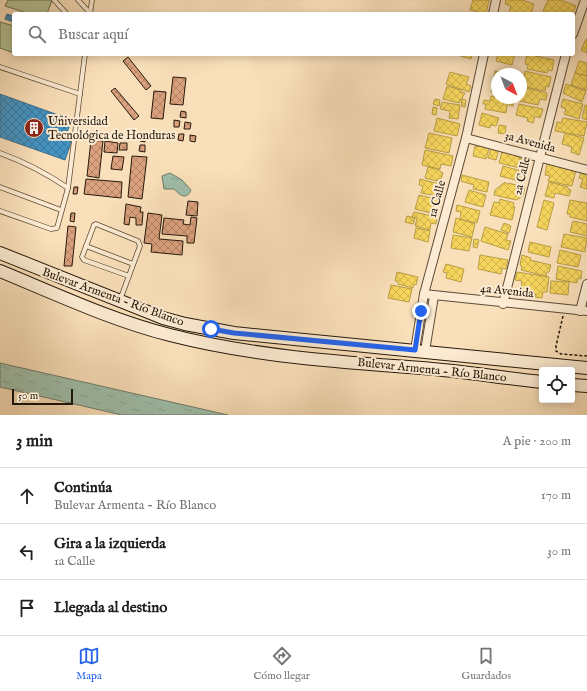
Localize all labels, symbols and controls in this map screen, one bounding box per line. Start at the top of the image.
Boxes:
search box [12,12,575,56]
icon: search [26,23,48,45]
text: Buscar aquí [58,25,128,44]
north arrow [491,68,527,104]
place label: Universidad Tecnológica de Honduras [48,114,175,143]
building icon: Universidad Tecnológica de Honduras [23,117,45,139]
street label: 3a Avenida [503,128,558,156]
street label: 2a Calle [510,155,534,197]
street label: 1a Calle [425,178,449,219]
street label: Bulevar Armenta - Río Blanco [40,264,186,330]
street label: 4a Avenida [480,281,535,301]
route end [412,302,430,320]
route start [202,320,220,338]
street label: Bulevar Armenta - Río Blanco [357,355,508,385]
map controls [539,367,575,403]
button: locate [539,367,575,403]
scale bar [12,387,73,406]
text: 50 m [18,389,38,403]
text: 3 min [16,431,53,452]
text: A pie · 200 m [503,433,571,450]
text: Continúa [54,478,112,497]
icon: ahead [16,485,38,507]
text: 170 m [541,487,571,504]
text: Bulevar Armenta - Río Blanco [54,497,216,514]
text: Gira a la izquierda [54,534,166,553]
icon: left [16,541,38,563]
text: 30 m [547,543,571,560]
text: 1a Calle [54,553,95,570]
icon: arrive [16,597,38,619]
text: Llegada al destino [54,598,167,617]
tab: Mapa [76,645,102,683]
tab: Cómo llegar [253,645,310,683]
tab: Guardados [462,645,511,683]

